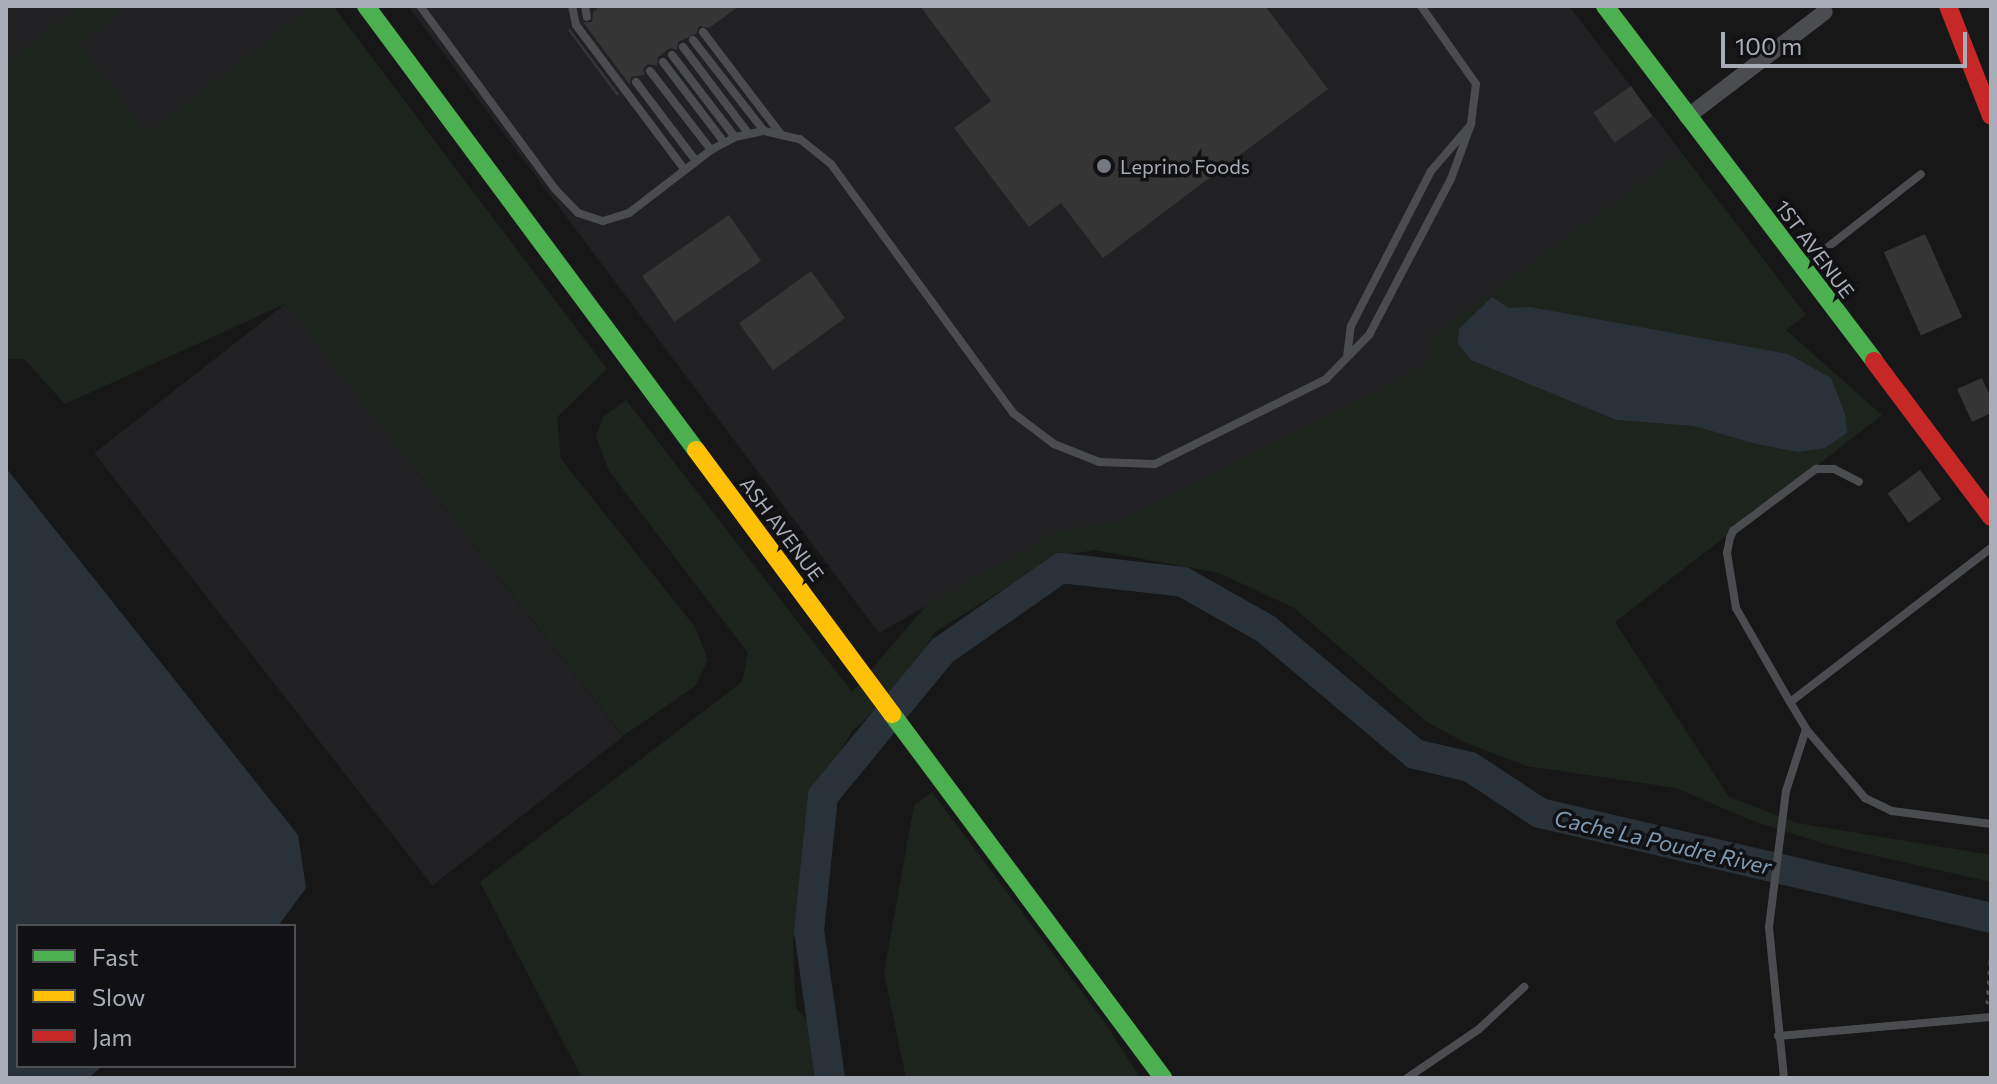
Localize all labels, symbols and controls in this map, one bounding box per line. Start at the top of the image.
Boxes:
scale bar [1725,16,1971,66]
text: 100 m [1735,31,1802,60]
place label: Leprino Foods [1120,154,1250,178]
marker: Leprino Foods [1095,157,1113,175]
street label: 1ST AVENUE [1770,195,1860,303]
street label: ASH AVENUE [735,472,829,586]
water label: Cache La Poudre River [1552,804,1774,880]
legend [16,924,296,1068]
text: Fast [92,942,139,971]
text: Slow [92,982,145,1011]
text: Jam [92,1022,132,1051]

